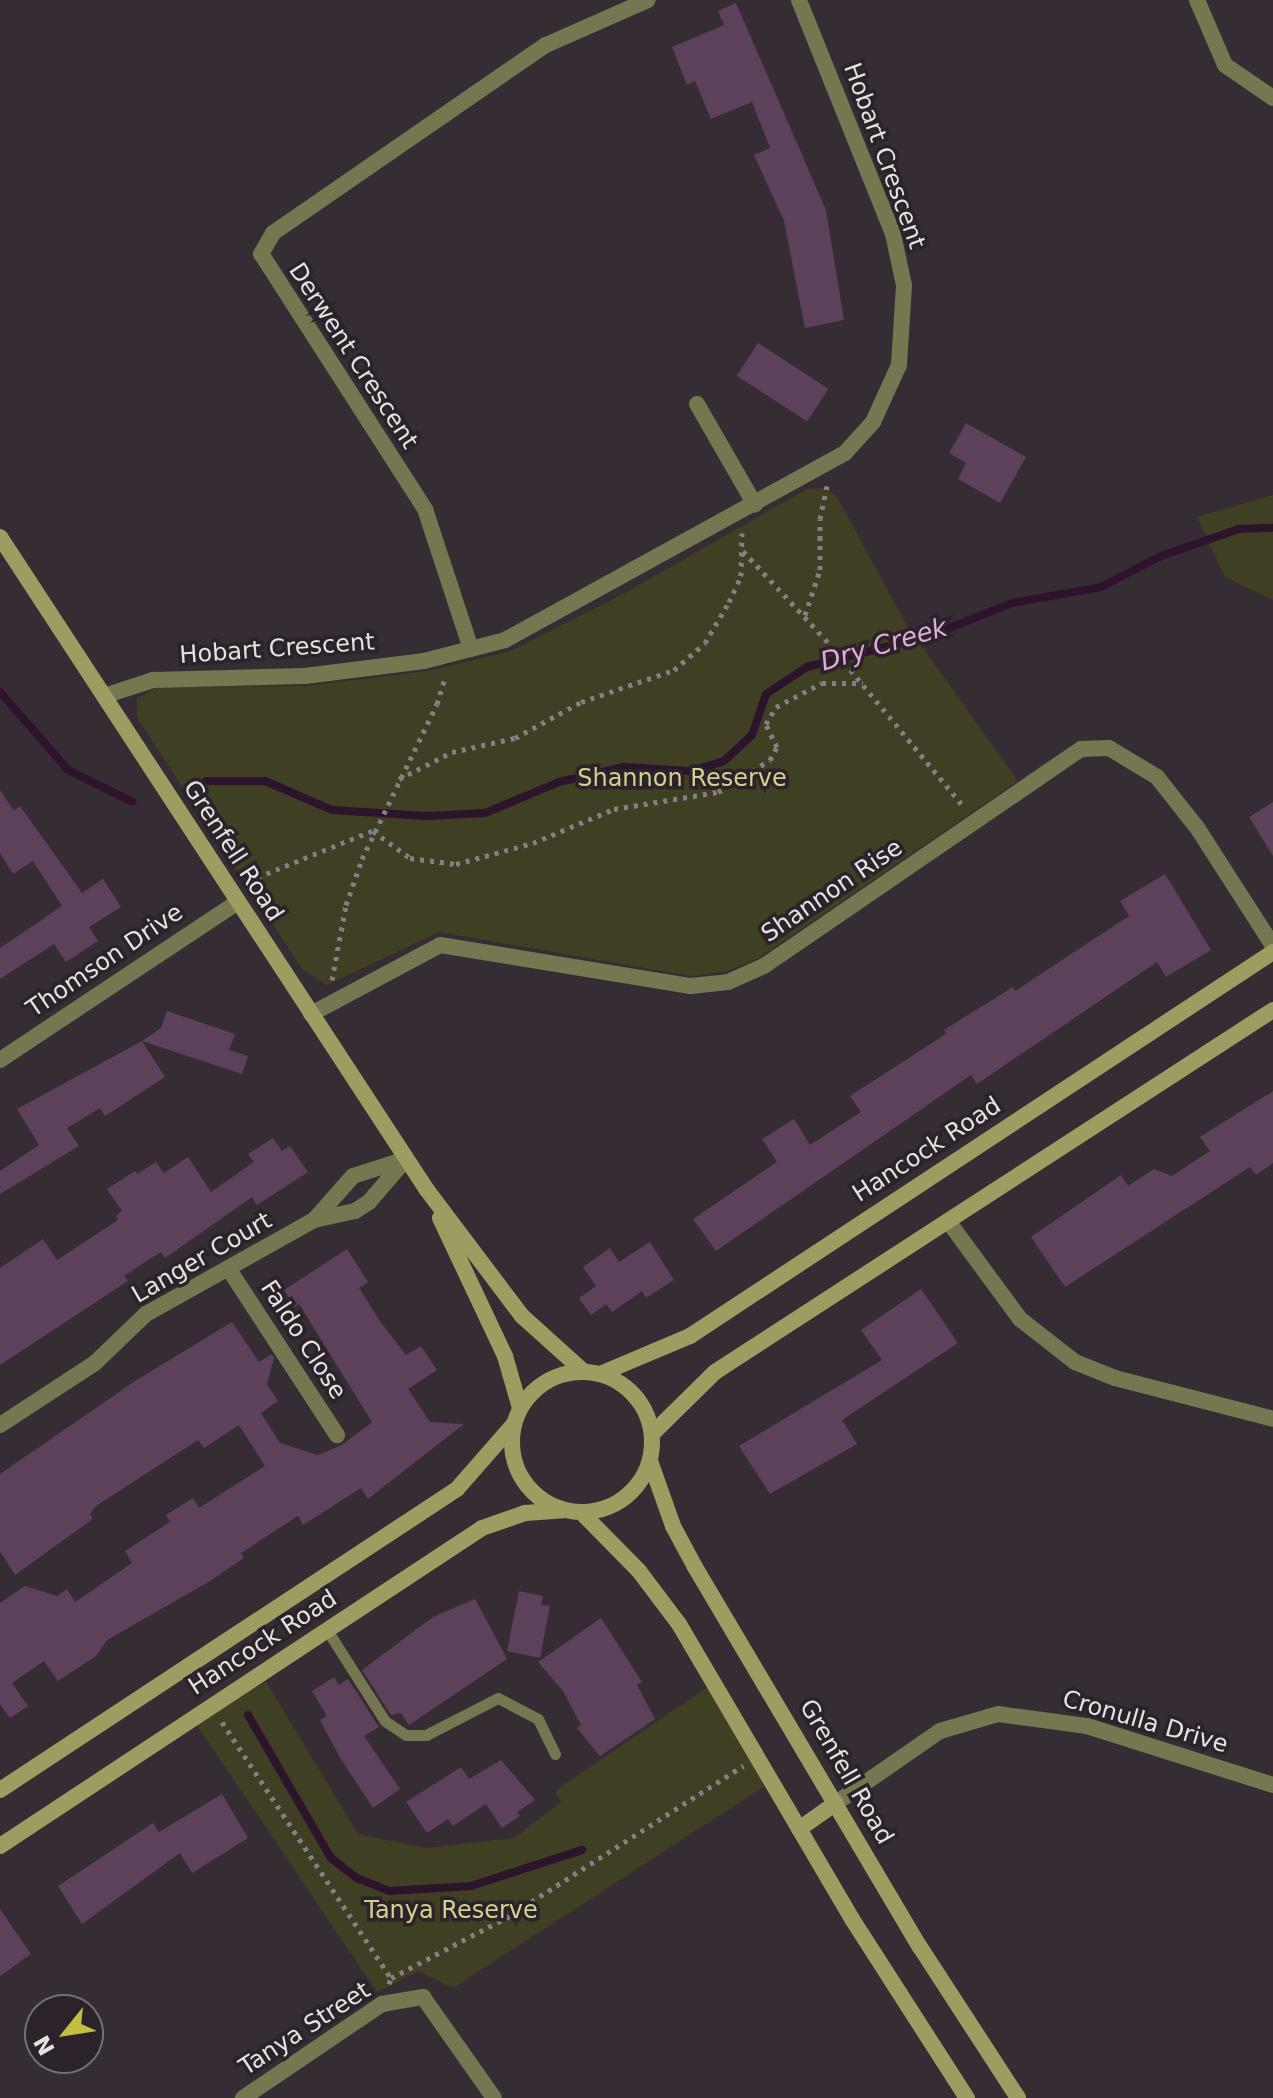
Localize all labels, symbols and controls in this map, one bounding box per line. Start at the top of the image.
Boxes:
street label: Hobart Crescent [837,59,931,253]
street label: Derwent Crescent [282,258,424,454]
water label: Dry Creek [817,612,951,678]
street label: Hobart Crescent [178,628,376,670]
park label: Shannon Reserve [577,765,787,793]
street label: Grenfell Road [177,775,289,927]
street label: Shannon Rise [756,833,908,949]
street label: Thomson Drive [22,898,188,1024]
street label: Hancock Road [848,1091,1006,1209]
street label: Langer Court [127,1206,277,1310]
street label: Faldo Close [254,1275,352,1405]
street label: Hancock Road [184,1584,342,1702]
street label: Cronulla Drive [1059,1685,1231,1759]
street label: Grenfell Road [793,1695,899,1849]
park label: Tanya Reserve [364,1897,538,1925]
street label: Tanya Street [234,1976,376,2082]
north arrow [24,1994,104,2074]
text: N [29,2031,60,2059]

